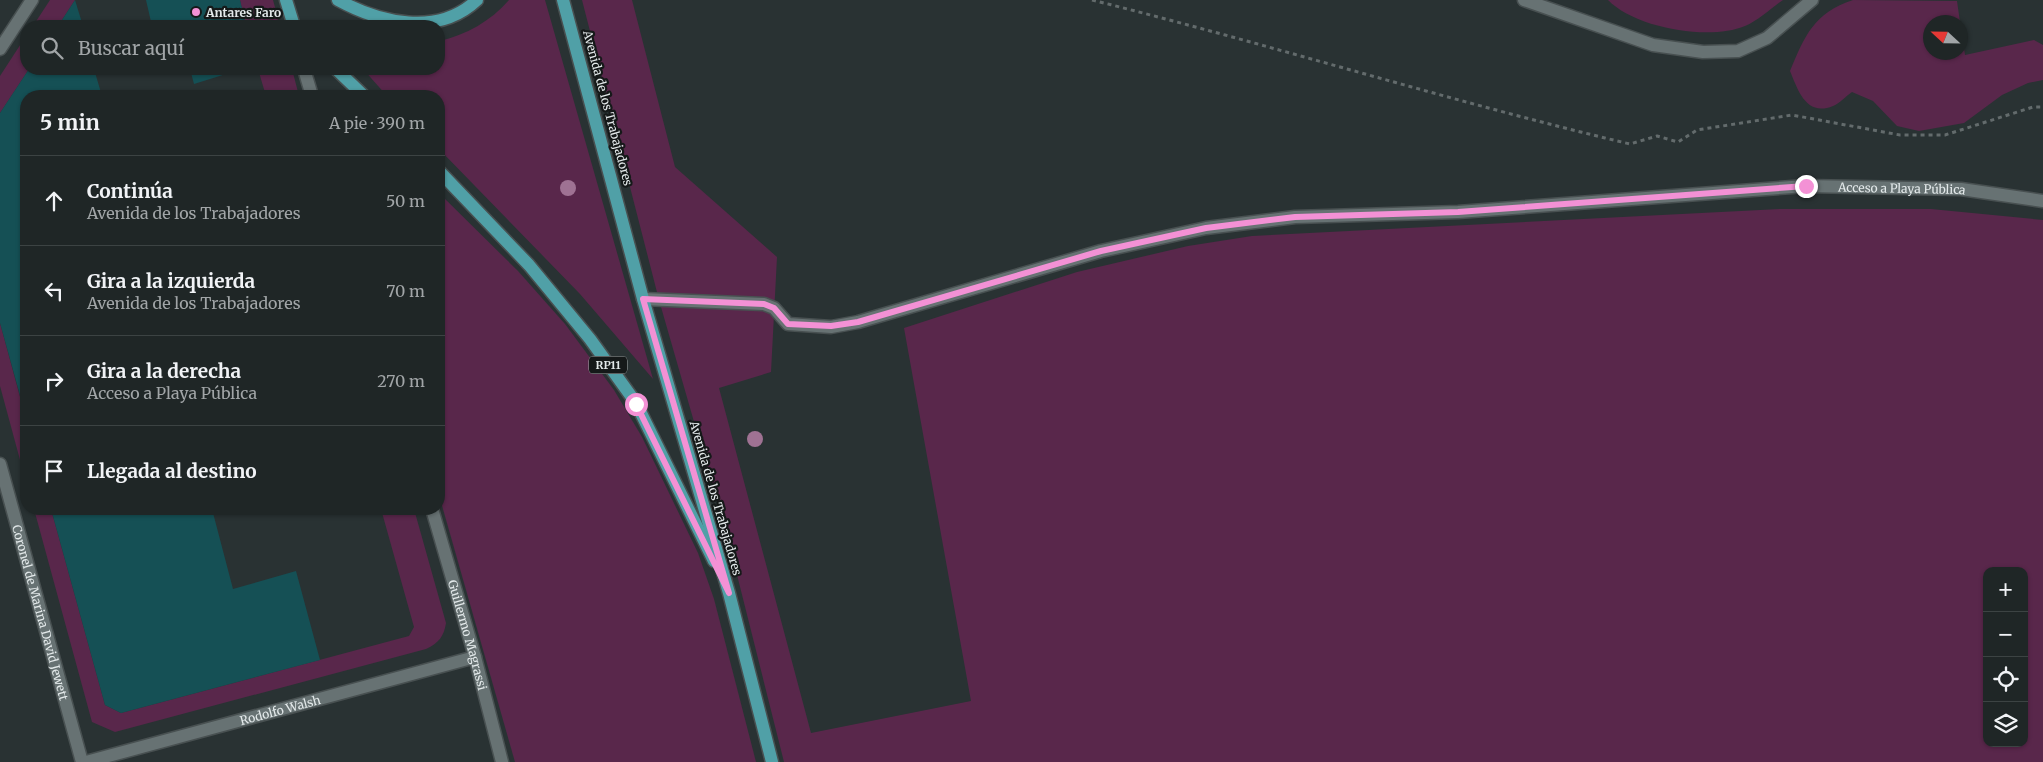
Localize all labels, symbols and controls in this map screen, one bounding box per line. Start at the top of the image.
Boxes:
place label: Antares Faro [205,5,281,20]
marker: Antares Faro [190,6,202,18]
north arrow [1923,15,1968,60]
search box [20,20,445,75]
street label: Avenida de los Trabajadores [580,28,636,187]
icon: search [38,34,66,62]
text: Buscar aquí [78,36,184,60]
text: 5 min [40,109,100,136]
text: A pie · 390 m [329,113,425,133]
route end [1795,175,1818,198]
text: Continúa [87,179,173,203]
street label: Acceso a Playa Pública [1837,179,1967,197]
icon: ahead [40,187,68,215]
text: 50 m [386,191,425,211]
text: Avenida de los Trabajadores [87,203,301,223]
text: Gira a la izquierda [87,269,255,293]
icon: left [40,277,68,305]
text: 70 m [386,281,425,301]
text: Avenida de los Trabajadores [87,293,301,313]
road number: RP11 [589,356,627,374]
text: Gira a la derecha [87,359,241,383]
icon: right [40,367,68,395]
text: 270 m [377,371,425,391]
text: Acceso a Playa Pública [87,383,257,403]
route start [625,393,648,416]
street label: Avenida de los Trabajadores [686,418,745,577]
icon: arrive [40,457,68,485]
text: Llegada al destino [87,459,257,483]
street label: Coronel de Marina David Jewett [10,523,72,702]
map controls [1983,567,2028,747]
button: + [1983,567,2028,612]
street label: Guillermo Magrassi [445,578,491,692]
button: − [1983,612,2028,657]
button: locate [1983,657,2028,702]
street label: Rodolfo Walsh [238,692,322,728]
button: layers [1983,702,2028,747]

